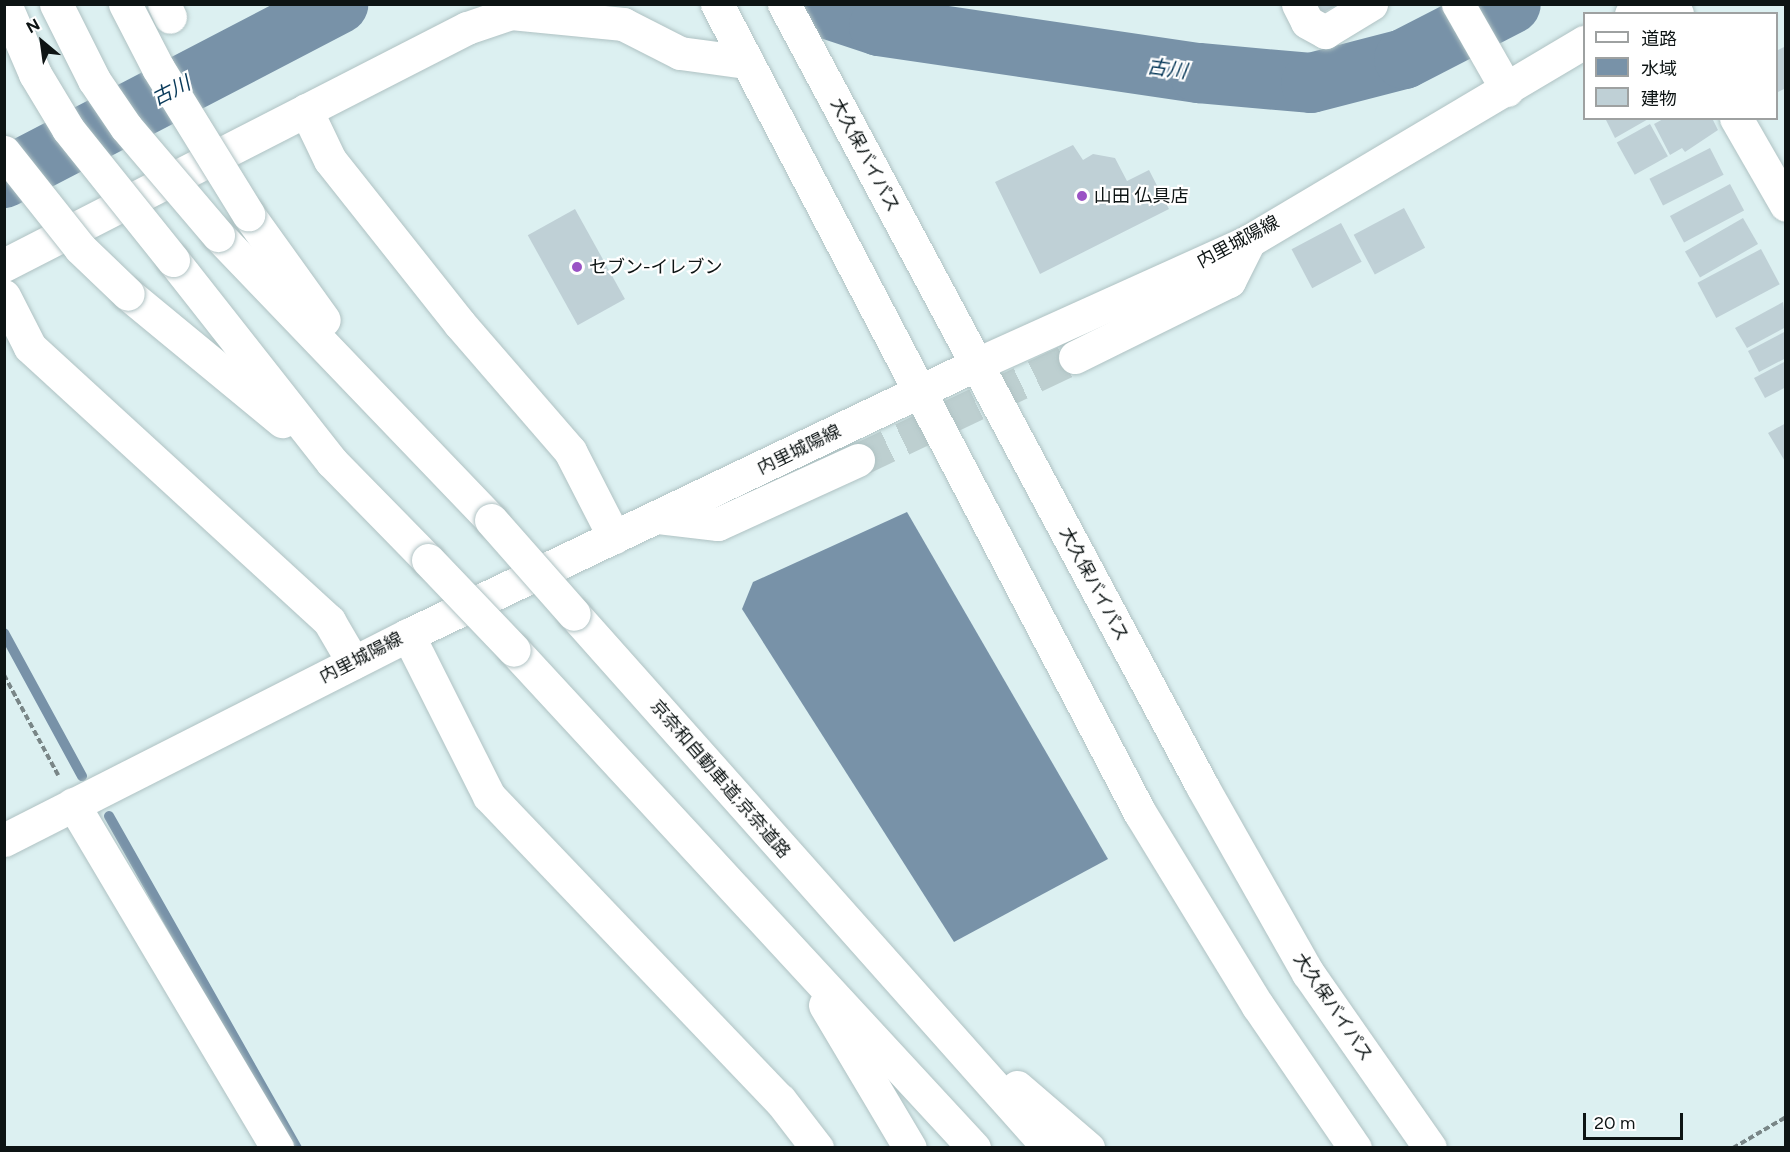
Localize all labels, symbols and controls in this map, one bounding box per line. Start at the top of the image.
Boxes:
north arrow [12,12,72,72]
legend [1583,12,1778,120]
text: N [23,15,43,37]
text: 道路 [1641,28,1677,50]
water label: 古川 [1146,54,1188,84]
text: 水域 [1641,58,1677,80]
water label: 古川 [148,71,194,111]
text: 建物 [1641,88,1677,110]
street label: 大久保バイパス [826,94,904,216]
place label: 山田 仏具店 [1094,185,1188,207]
marker: 山田 仏具店 [1075,189,1089,203]
street label: 内里城陽線 [1193,211,1283,273]
place label: セブン-イレブン [589,256,723,278]
marker: セブン-イレブン [570,260,584,274]
street label: 内里城陽線 [754,421,844,479]
street label: 大久保バイパス [1055,523,1133,645]
street label: 内里城陽線 [316,628,406,688]
street label: 京奈和自動車道;京奈道路 [645,695,795,863]
street label: 大久保バイパス [1289,949,1377,1065]
scale bar [1586,1101,1686,1139]
text: 20 m [1594,1112,1635,1134]

